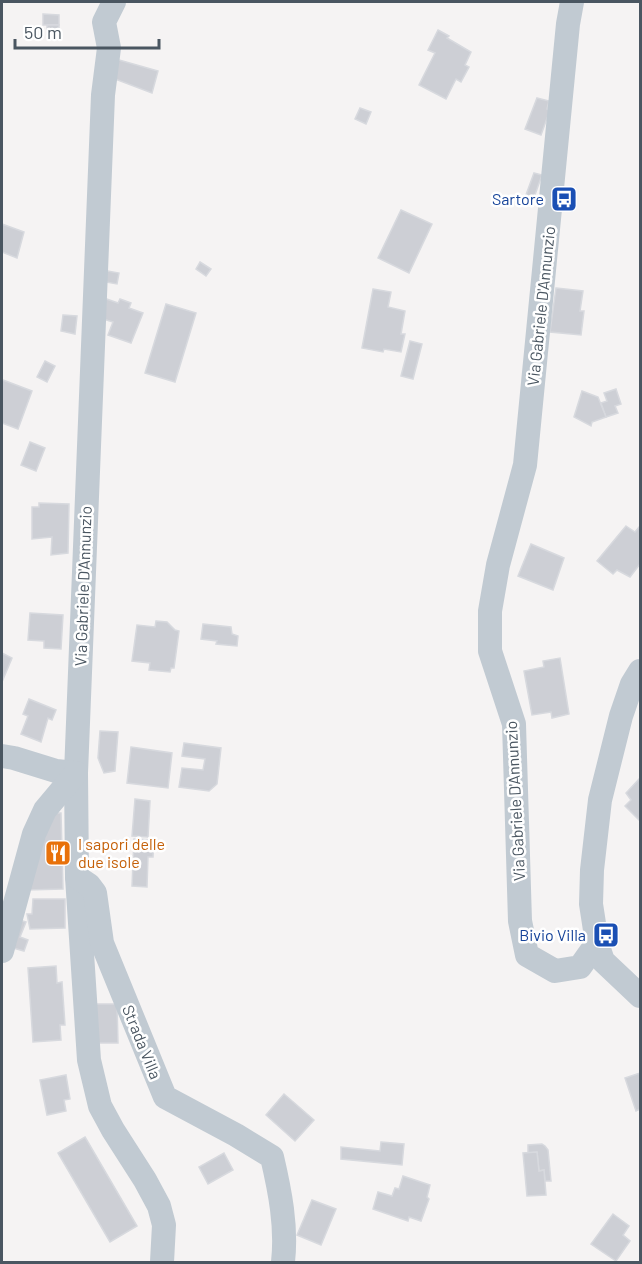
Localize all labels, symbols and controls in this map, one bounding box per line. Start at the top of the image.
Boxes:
scale bar [15,12,159,50]
text: 50 m [24,21,62,43]
bus stop icon: Sartore [549,184,579,214]
place label: Sartore [492,189,544,208]
street label: Via Gabriele D'Annunzio [523,225,558,387]
street label: Via Gabriele D'Annunzio [70,505,95,666]
street label: Via Gabriele D'Annunzio [501,720,528,882]
place label: I sapori delle due isole [78,834,165,871]
restaurant icon: I sapori delle due isole [43,838,73,868]
bus stop icon: Bivio Villa [591,920,621,950]
place label: Bivio Villa [519,925,586,944]
street label: Strada Villa [119,1002,166,1082]

